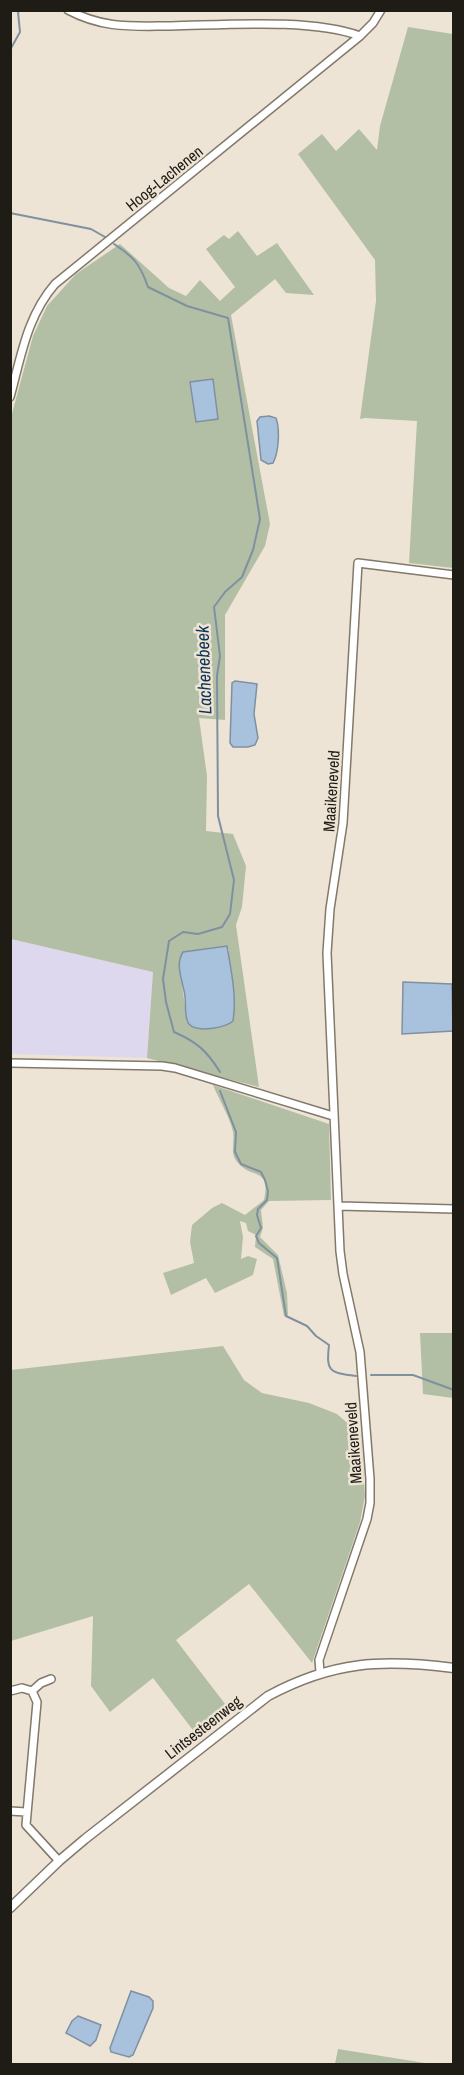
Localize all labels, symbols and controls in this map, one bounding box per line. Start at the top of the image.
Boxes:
street label: Hoog-Lachenen [121,140,207,216]
water label: Lachenebeek [189,625,218,715]
street label: Maaikeneveld [317,749,345,833]
street label: Maaikeneveld [339,1401,367,1485]
street label: Lintsesteenweg [160,1690,247,1764]

